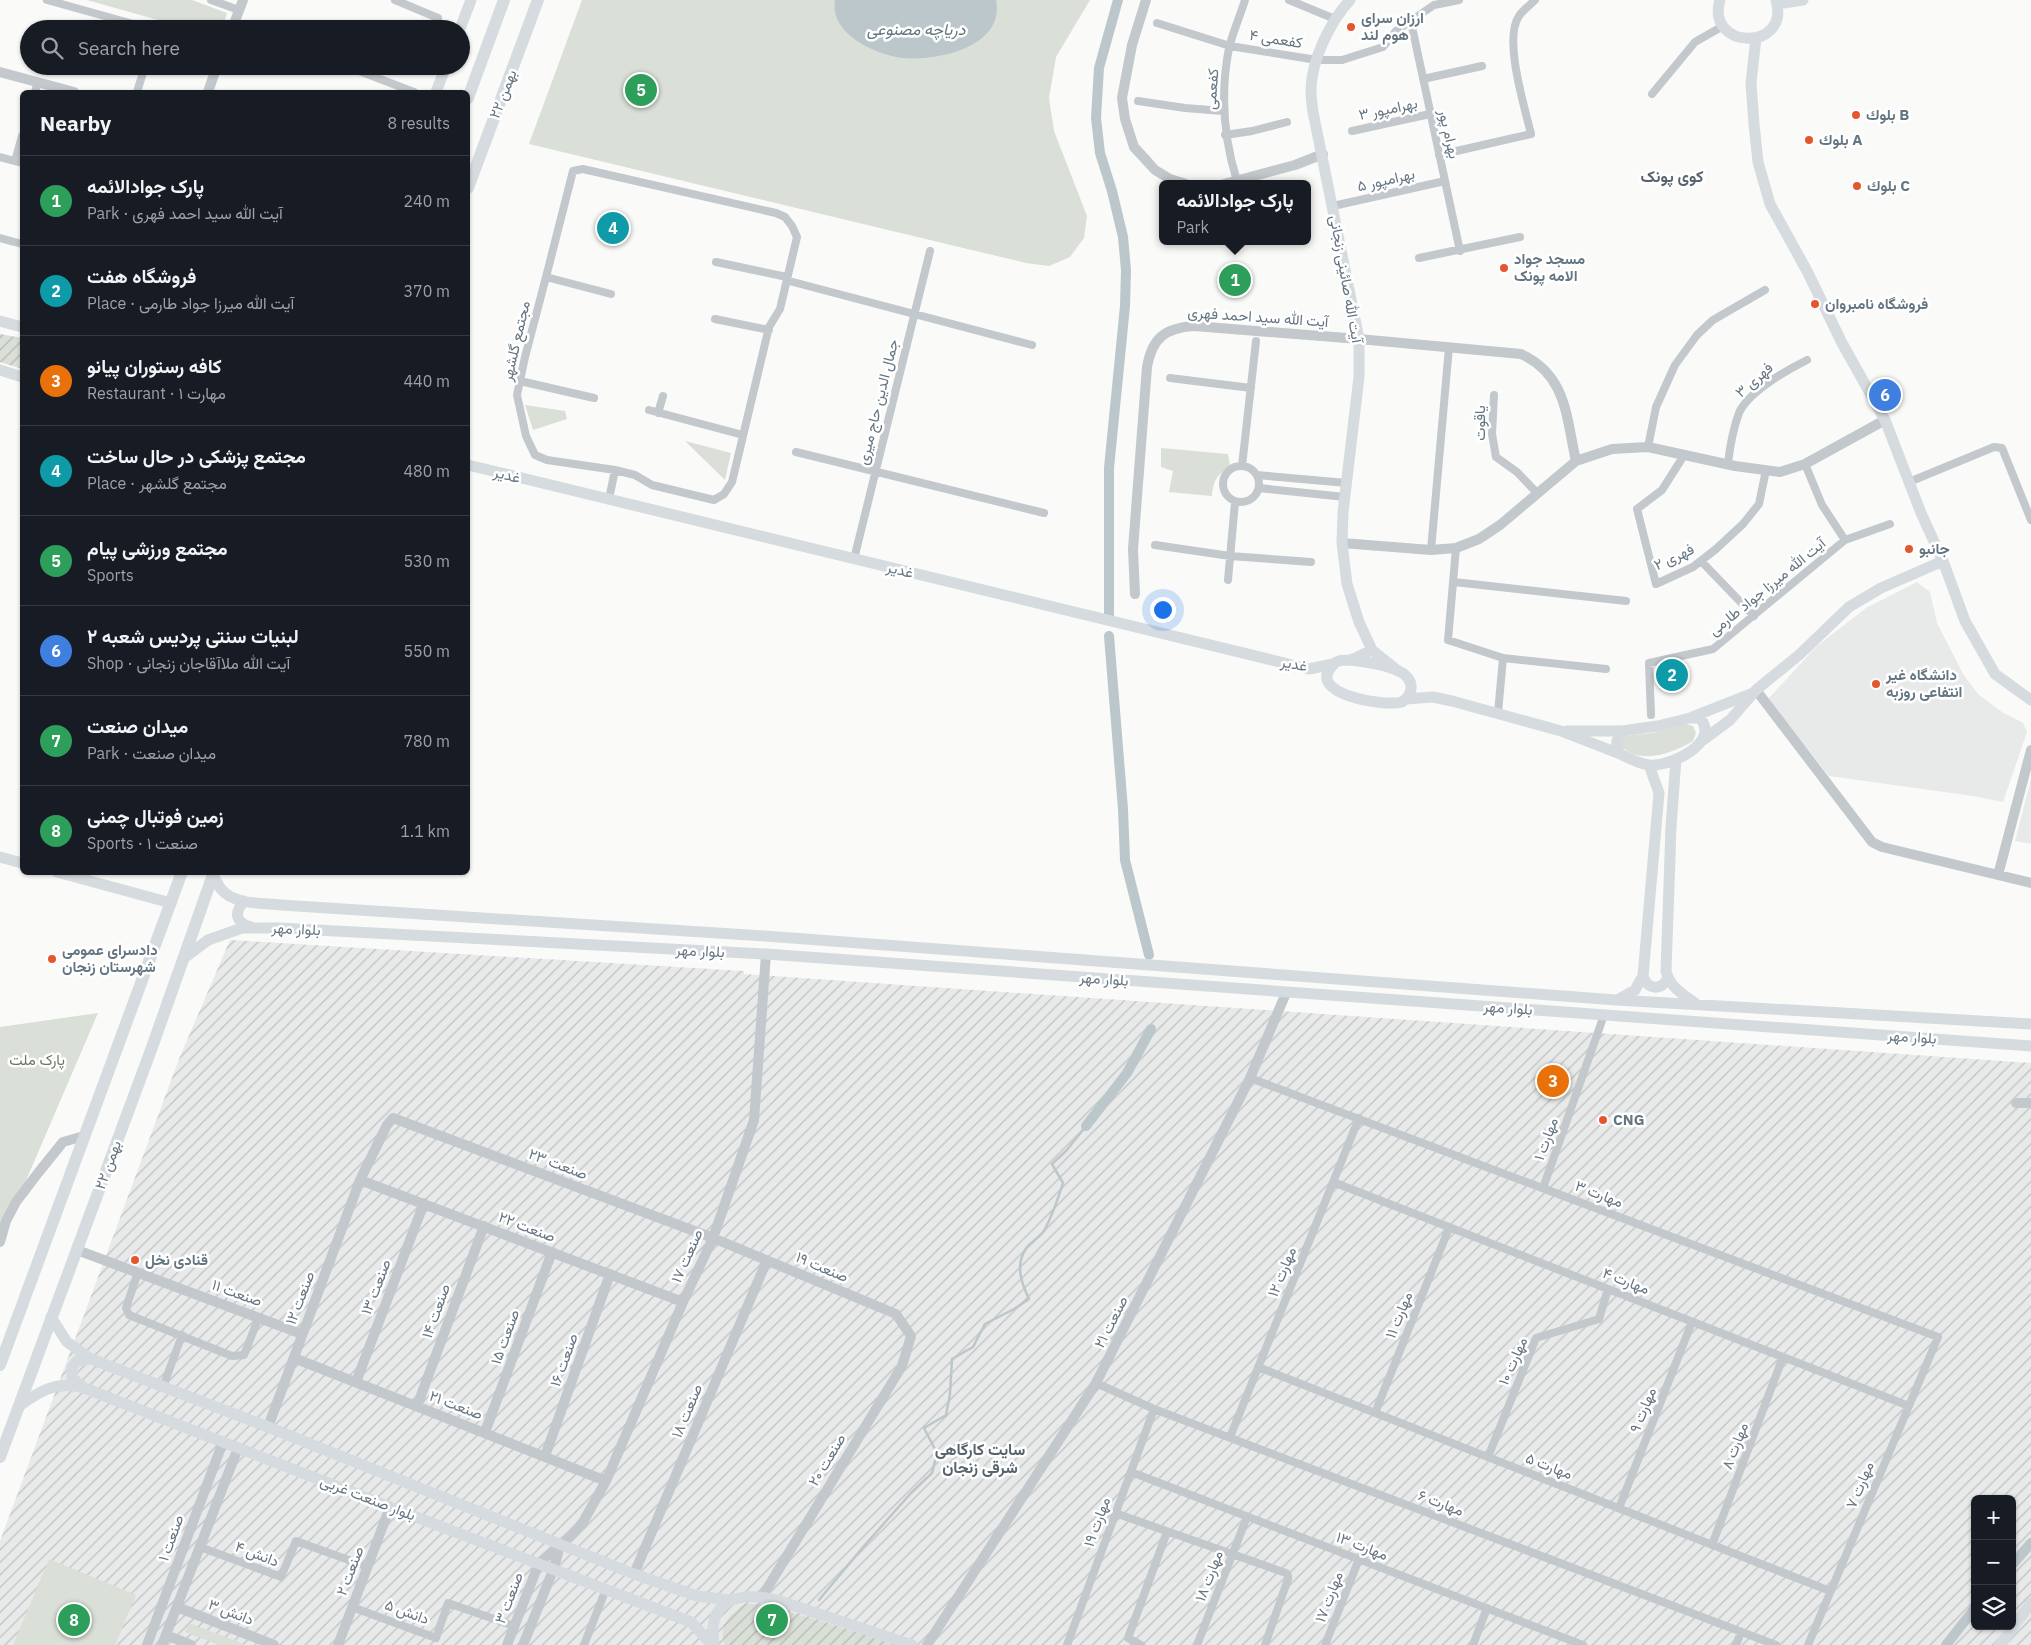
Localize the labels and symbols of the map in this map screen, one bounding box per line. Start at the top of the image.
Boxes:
place label: ارزان سرای هوم لند [1361,8,1424,45]
water label: دریاچه مصنوعی [867,19,966,41]
marker: ارزان سرای هوم لند [1345,21,1357,33]
street label: کفعمی ۴ [1248,25,1304,53]
street label: ۲۲ بهمن [485,67,521,121]
street label: کفعمی [1201,67,1223,110]
pin: 5 [625,71,657,109]
street label: بهرامپور ۳ [1357,93,1419,125]
place label: بلوك B [1866,105,1909,124]
street label: بهرام پور [1433,106,1464,161]
marker: بلوك B [1850,109,1862,121]
place label: بلوك A [1819,130,1863,149]
marker: بلوك A [1803,134,1815,146]
street label: بهرامپور ۵ [1355,164,1417,196]
district label: کوی پونک [1641,166,1704,188]
place label: بلوك C [1867,176,1910,195]
marker: بلوك C [1851,180,1863,192]
pin: 4 [597,209,629,247]
street label: آیت الله صائینی زنجانی [1325,214,1367,346]
place label: مسجد جواد الامه پونک [1514,249,1585,286]
pin: 1 [1219,261,1251,299]
marker: مسجد جواد الامه پونک [1498,262,1510,274]
place label: فروشگاه نامبروان [1825,294,1928,313]
marker: فروشگاه نامبروان [1809,298,1821,310]
street label: مجتمع گلشهر [497,299,536,384]
street label: آیت الله سید احمد فهری [1187,302,1331,332]
street label: جمال الدین حاج میری [853,337,904,467]
street label: فهری ۳ [1731,358,1777,402]
pin: 6 [1869,376,1901,414]
street label: یاقوت [1470,405,1489,441]
street label: غدیر [491,462,523,487]
street label: آیت الله میرزا جواد طارمی [1704,533,1831,640]
street label: فهری ۲ [1651,539,1697,575]
place label: جانبو [1919,539,1950,558]
marker: جانبو [1903,543,1915,555]
street label: غدیر [884,557,916,582]
your location [1150,597,1176,623]
street label: غدیر [1278,652,1309,675]
pin: 2 [1656,656,1688,694]
place label: دانشگاه غیر انتفاعی روزبه [1885,665,1962,701]
marker: دانشگاه غیر انتفاعی روزبه [1870,678,1882,690]
street label: بلوار مهر [270,918,321,939]
place label: دادسرای عمومی شهرستان زنجان [62,940,158,976]
street label: بلوار مهر [674,940,725,961]
marker: دادسرای عمومی شهرستان زنجان [46,953,58,965]
street label: بلوار مهر [1078,967,1129,990]
street label: بلوار مهر [1482,996,1533,1019]
street label: بلوار مهر [1886,1025,1937,1048]
park label: پارک ملت [9,1050,65,1070]
pin: 3 [1537,1062,1569,1100]
place label: CNG [1613,1110,1644,1129]
marker: CNG [1597,1114,1609,1126]
street label: مهارت ۱ [1529,1115,1562,1163]
street label: ۲۲ بهمن [90,1138,126,1192]
street label: صنعت ۲۳ [526,1144,590,1183]
street label: مهارت ۳ [1572,1176,1626,1211]
street label: صنعت ۲۲ [496,1207,558,1246]
street label: صنعت ۱۷ [666,1226,707,1286]
street label: مهارت ۱۲ [1263,1244,1300,1300]
street label: صنعت ۱۹ [793,1247,851,1286]
place label: قنادی نخل [145,1250,208,1269]
marker: قنادی نخل [129,1254,141,1266]
street label: صنعت ۱۳ [356,1256,395,1317]
street label: مهارت ۴ [1600,1263,1652,1298]
street label: صنعت ۱۲ [281,1268,318,1327]
street label: صنعت ۱۱ [209,1275,265,1310]
street label: صنعت ۱۴ [417,1281,454,1341]
street label: مهارت ۱۱ [1381,1289,1416,1341]
street label: صنعت ۲۱ [1089,1293,1132,1351]
street label: صنعت ۱۵ [486,1307,523,1367]
street label: صنعت ۱۶ [545,1331,582,1389]
street label: مهارت ۱۰ [1494,1334,1532,1388]
street label: صنعت ۱۸ [667,1381,706,1441]
street label: مهارت ۹ [1625,1384,1660,1435]
street label: صنعت ۲۱ [427,1386,486,1423]
street label: مهارت ۸ [1717,1420,1752,1472]
street label: صنعت ۲۰ [804,1430,850,1489]
district label: سایت کارگاهی شرقی زنجان [935,1439,1026,1478]
street label: مهارت ۵ [1523,1448,1575,1483]
street label: مهارت ۷ [1841,1459,1878,1511]
street label: بلوار صنعت غربی [318,1471,418,1525]
street label: مهارت ۶ [1416,1485,1467,1520]
street label: مهارت ۱۹ [1079,1494,1114,1549]
street label: صنعت ۱ [153,1512,188,1564]
street label: مهارت ۱۳ [1333,1527,1391,1564]
street label: دانش ۴ [232,1536,282,1572]
street label: صنعت ۲ [331,1543,368,1598]
street label: مهارت ۱۸ [1190,1548,1227,1604]
street label: صنعت ۳ [490,1569,527,1626]
street label: مهارت ۱۷ [1310,1569,1347,1625]
street label: دانش ۳ [206,1594,256,1630]
street label: دانش ۵ [382,1595,432,1629]
pin: 8 [58,1601,90,1639]
pin: 7 [756,1601,788,1639]

